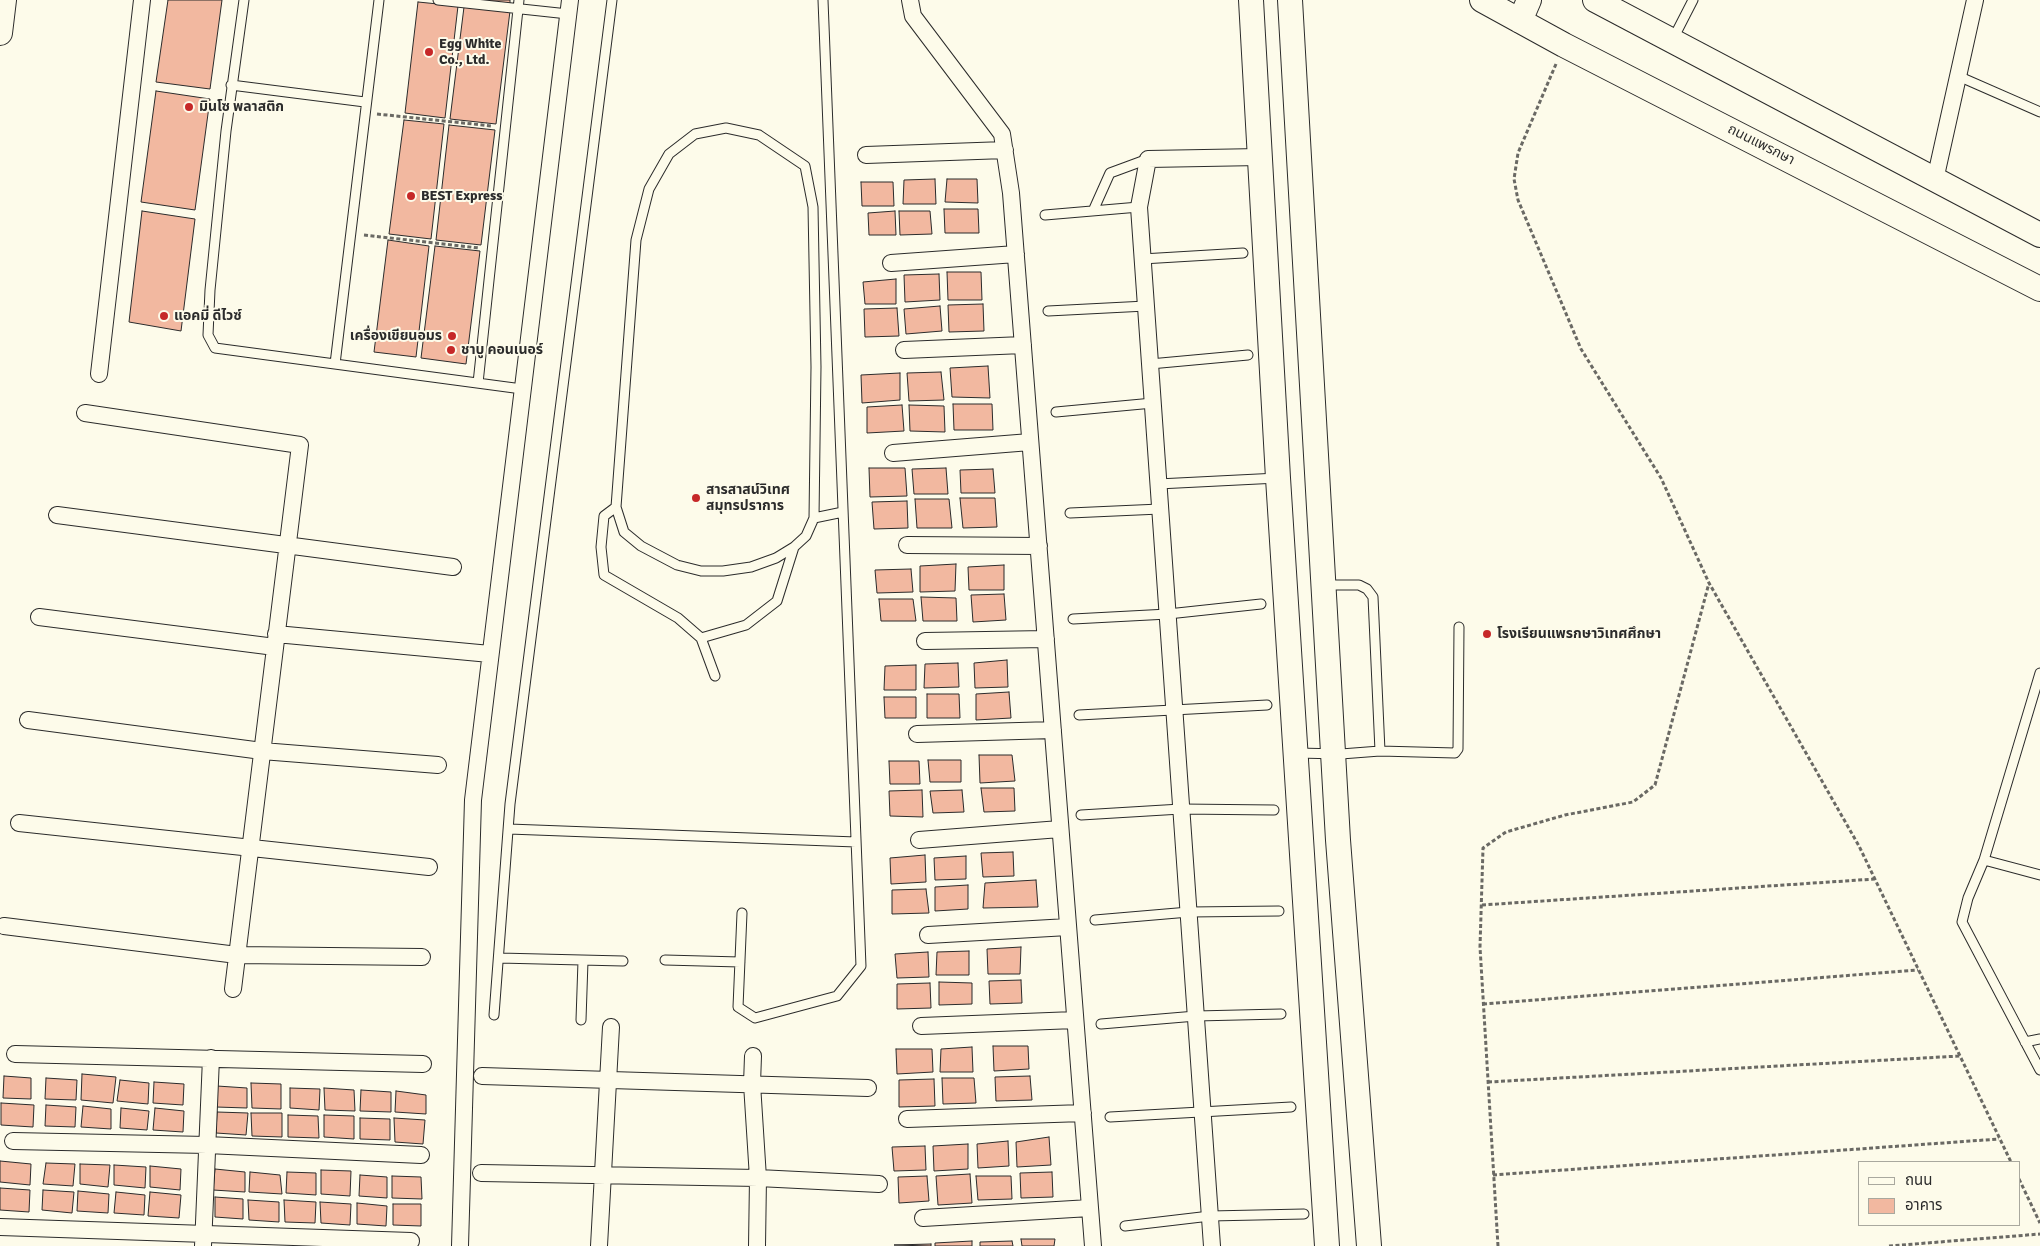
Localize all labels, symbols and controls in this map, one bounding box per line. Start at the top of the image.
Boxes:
place label: Egg White Co., Ltd. [439,36,501,68]
marker: Egg White Co., Ltd. [423,46,435,58]
place label: มินโซ พลาสติก [199,99,284,115]
marker: มินโซ พลาสติก [183,101,195,113]
street label: ถนนแพรกษา [1725,121,1797,169]
place label: BEST Express [421,188,502,204]
marker: BEST Express [405,190,417,202]
place label: แอคมี่ ดีไวซ์ [174,308,242,324]
marker: แอคมี่ ดีไวซ์ [158,310,170,322]
place label: เครื่องเขียนอมร [350,328,442,344]
marker: เครื่องเขียนอมร [446,330,458,342]
place label: ชาบู คอนเนอร์ [461,342,543,358]
marker: ชาบู คอนเนอร์ [445,344,457,356]
place label: สารสาสน์วิเทศ สมุทรปราการ [706,482,790,514]
marker: สารสาสน์วิเทศ สมุทรปราการ [690,492,702,504]
place label: โรงเรียนแพรกษาวิเทศศึกษา [1497,626,1661,642]
marker: โรงเรียนแพรกษาวิเทศศึกษา [1481,628,1493,640]
legend [1858,1161,2020,1226]
text: ถนน [1905,1171,1932,1189]
text: อาคาร [1905,1196,1942,1214]

